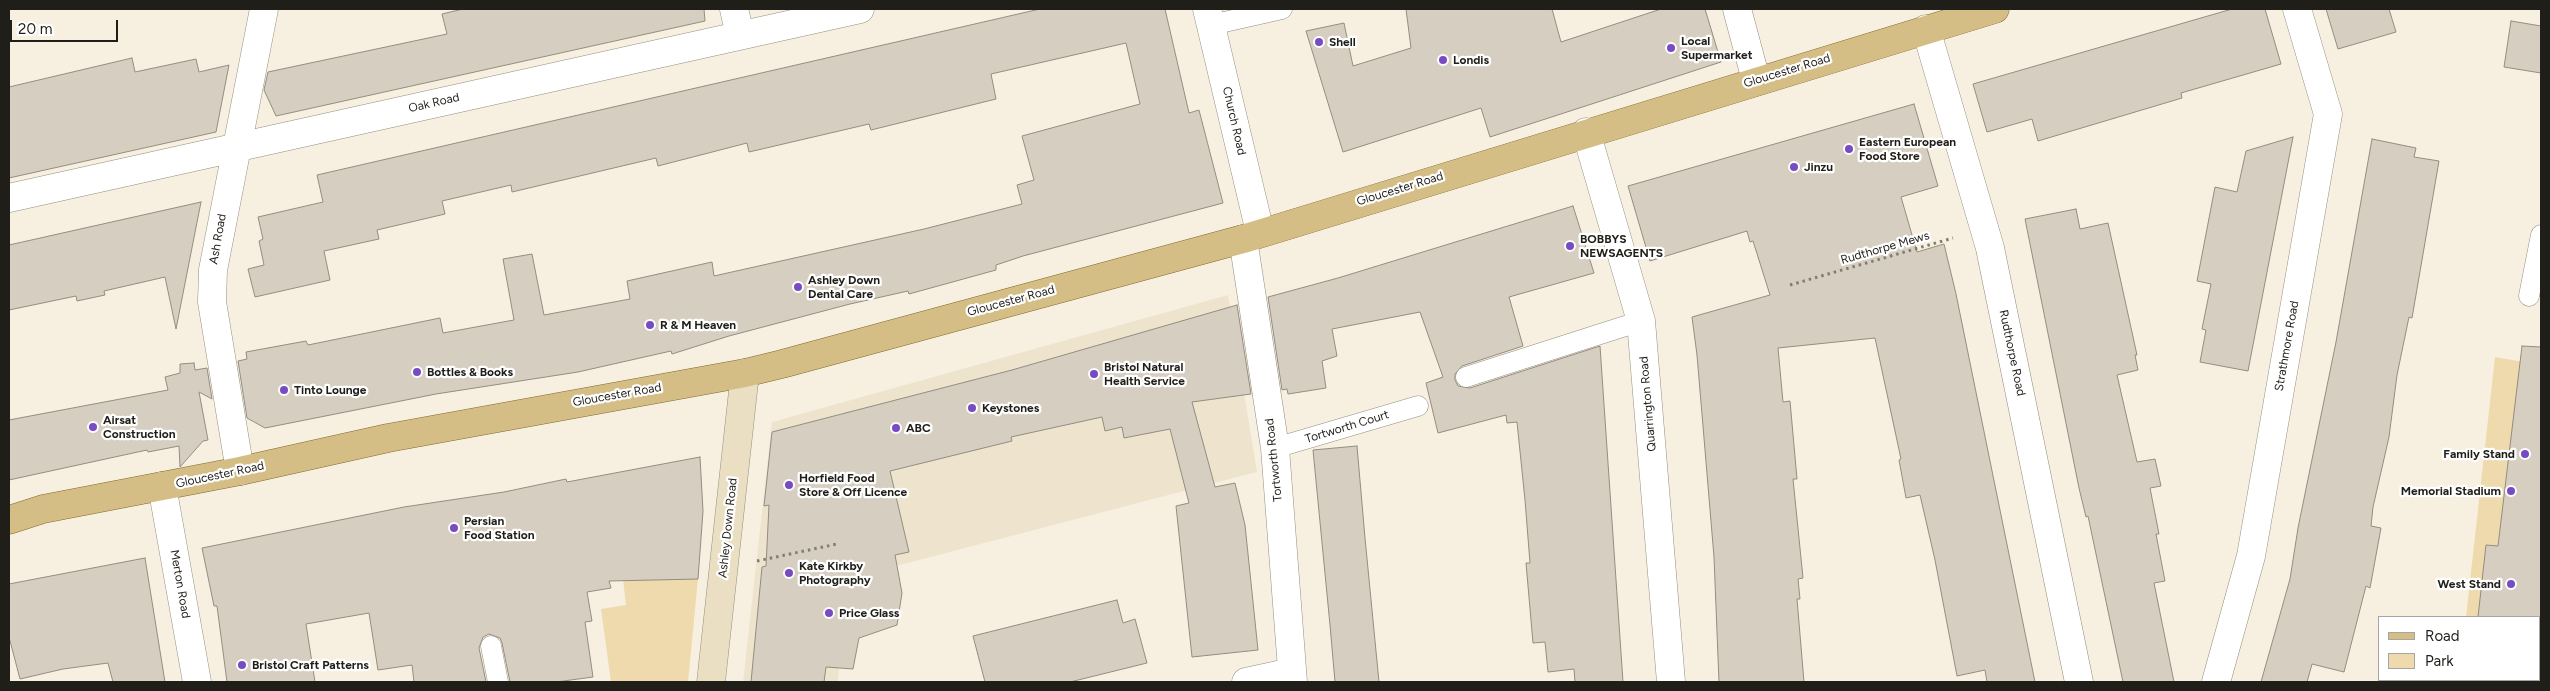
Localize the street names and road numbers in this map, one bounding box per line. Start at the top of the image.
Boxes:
street label: Gloucester Road [1742,51,1832,91]
street label: Church Road [1219,85,1249,157]
street label: Oak Road [407,90,461,116]
street label: Gloucester Road [1355,169,1445,209]
street label: Ash Road [206,213,230,265]
street label: Rudthorpe Mews [1839,228,1931,268]
street label: Gloucester Road [966,282,1056,320]
street label: Strathmore Road [2272,300,2302,392]
street label: Rudthorpe Road [1996,309,2028,397]
street label: Quarrington Road [1637,356,1659,452]
street label: Gloucester Road [572,380,662,410]
street label: Tortworth Court [1303,407,1391,447]
street label: Tortworth Road [1262,418,1286,502]
street label: Gloucester Road [175,459,265,491]
street label: Ashley Down Road [716,477,740,579]
street label: Merton Road [167,549,193,619]

